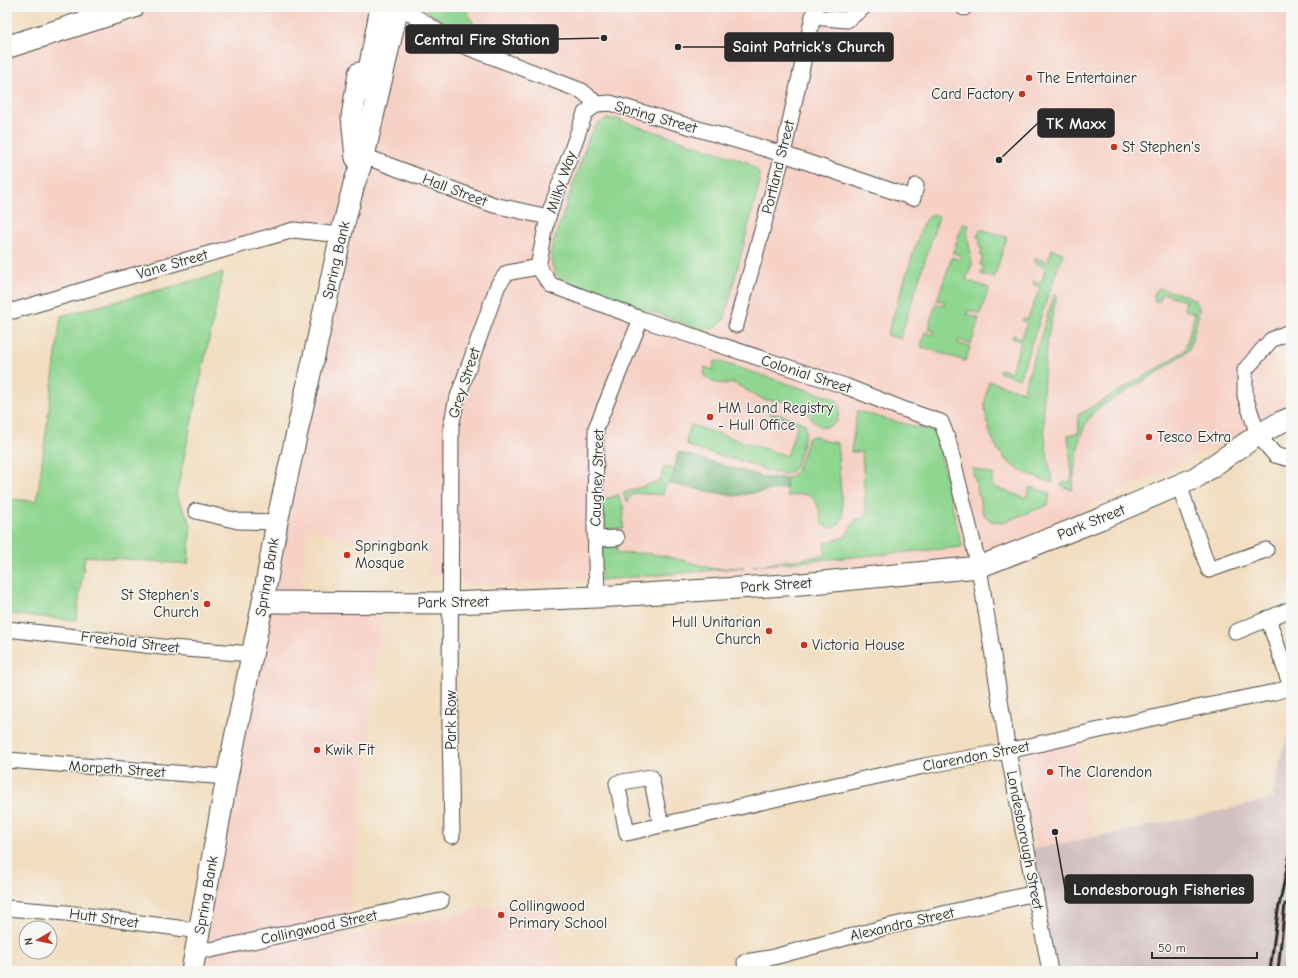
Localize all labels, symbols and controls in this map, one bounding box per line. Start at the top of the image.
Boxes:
callout: Central Fire Station [406,25,558,53]
text: Central Fire Station [414,31,550,49]
callout: Saint Patrick's Church [725,33,893,61]
text: Saint Patrick's Church [733,38,885,56]
place label: The Entertainer [1037,69,1137,87]
marker: The Entertainer [1024,73,1034,83]
place label: Card Factory [931,85,1014,103]
marker: Card Factory [1017,89,1027,99]
street label: Spring Street [613,97,700,137]
callout: TK Maxx [1038,109,1114,137]
text: TK Maxx [1046,115,1106,133]
street label: Portland Street [758,118,798,216]
place label: St Stephen's [1122,138,1200,156]
marker: St Stephen's [1109,142,1119,152]
street label: Milky Way [542,148,580,216]
street label: Hall Street [420,169,490,211]
street label: Spring Bank [318,219,354,301]
street label: Vane Street [134,245,210,283]
street label: Grey Street [444,345,484,421]
street label: Colonial Street [759,351,854,397]
place label: HM Land Registry - Hull Office [718,399,834,434]
marker: HM Land Registry - Hull Office [705,412,715,422]
street label: Caughey Street [586,428,608,527]
place label: Tesco Extra [1157,428,1231,446]
marker: Tesco Extra [1144,432,1154,442]
street label: Park Street [1055,500,1128,544]
street label: Spring Bank [251,536,283,618]
place label: Springbank Mosque [355,537,429,572]
marker: Springbank Mosque [342,550,352,560]
street label: Park Street [740,573,813,596]
place label: St Stephen's Church [121,586,199,621]
street label: Park Street [417,592,490,612]
marker: St Stephen's Church [202,599,212,609]
place label: Hull Unitarian Church [672,613,761,648]
marker: Hull Unitarian Church [764,626,774,636]
street label: Freehold Street [80,627,181,657]
place label: Victoria House [812,636,905,654]
marker: Victoria House [799,640,809,650]
street label: Park Row [442,690,460,750]
street label: Clarendon Street [921,737,1032,775]
place label: Kwik Fit [325,741,375,759]
marker: Kwik Fit [312,745,322,755]
street label: Morpeth Street [68,757,167,781]
place label: The Clarendon [1058,763,1152,781]
marker: The Clarendon [1045,767,1055,777]
street label: Londesborough Street [1003,769,1047,912]
street label: Spring Bank [190,854,222,936]
callout: Londesborough Fisheries [1065,875,1253,903]
text: Londesborough Fisheries [1073,881,1245,899]
place label: Collingwood Primary School [509,897,607,932]
street label: Alexandra Street [848,903,956,945]
street label: Hutt Street [68,904,140,932]
street label: Collingwood Street [259,906,379,948]
marker: Collingwood Primary School [496,910,506,920]
north arrow [18,920,58,960]
scale bar [1152,934,1257,960]
text: N [22,937,36,946]
text: 50 m [1158,941,1186,955]

